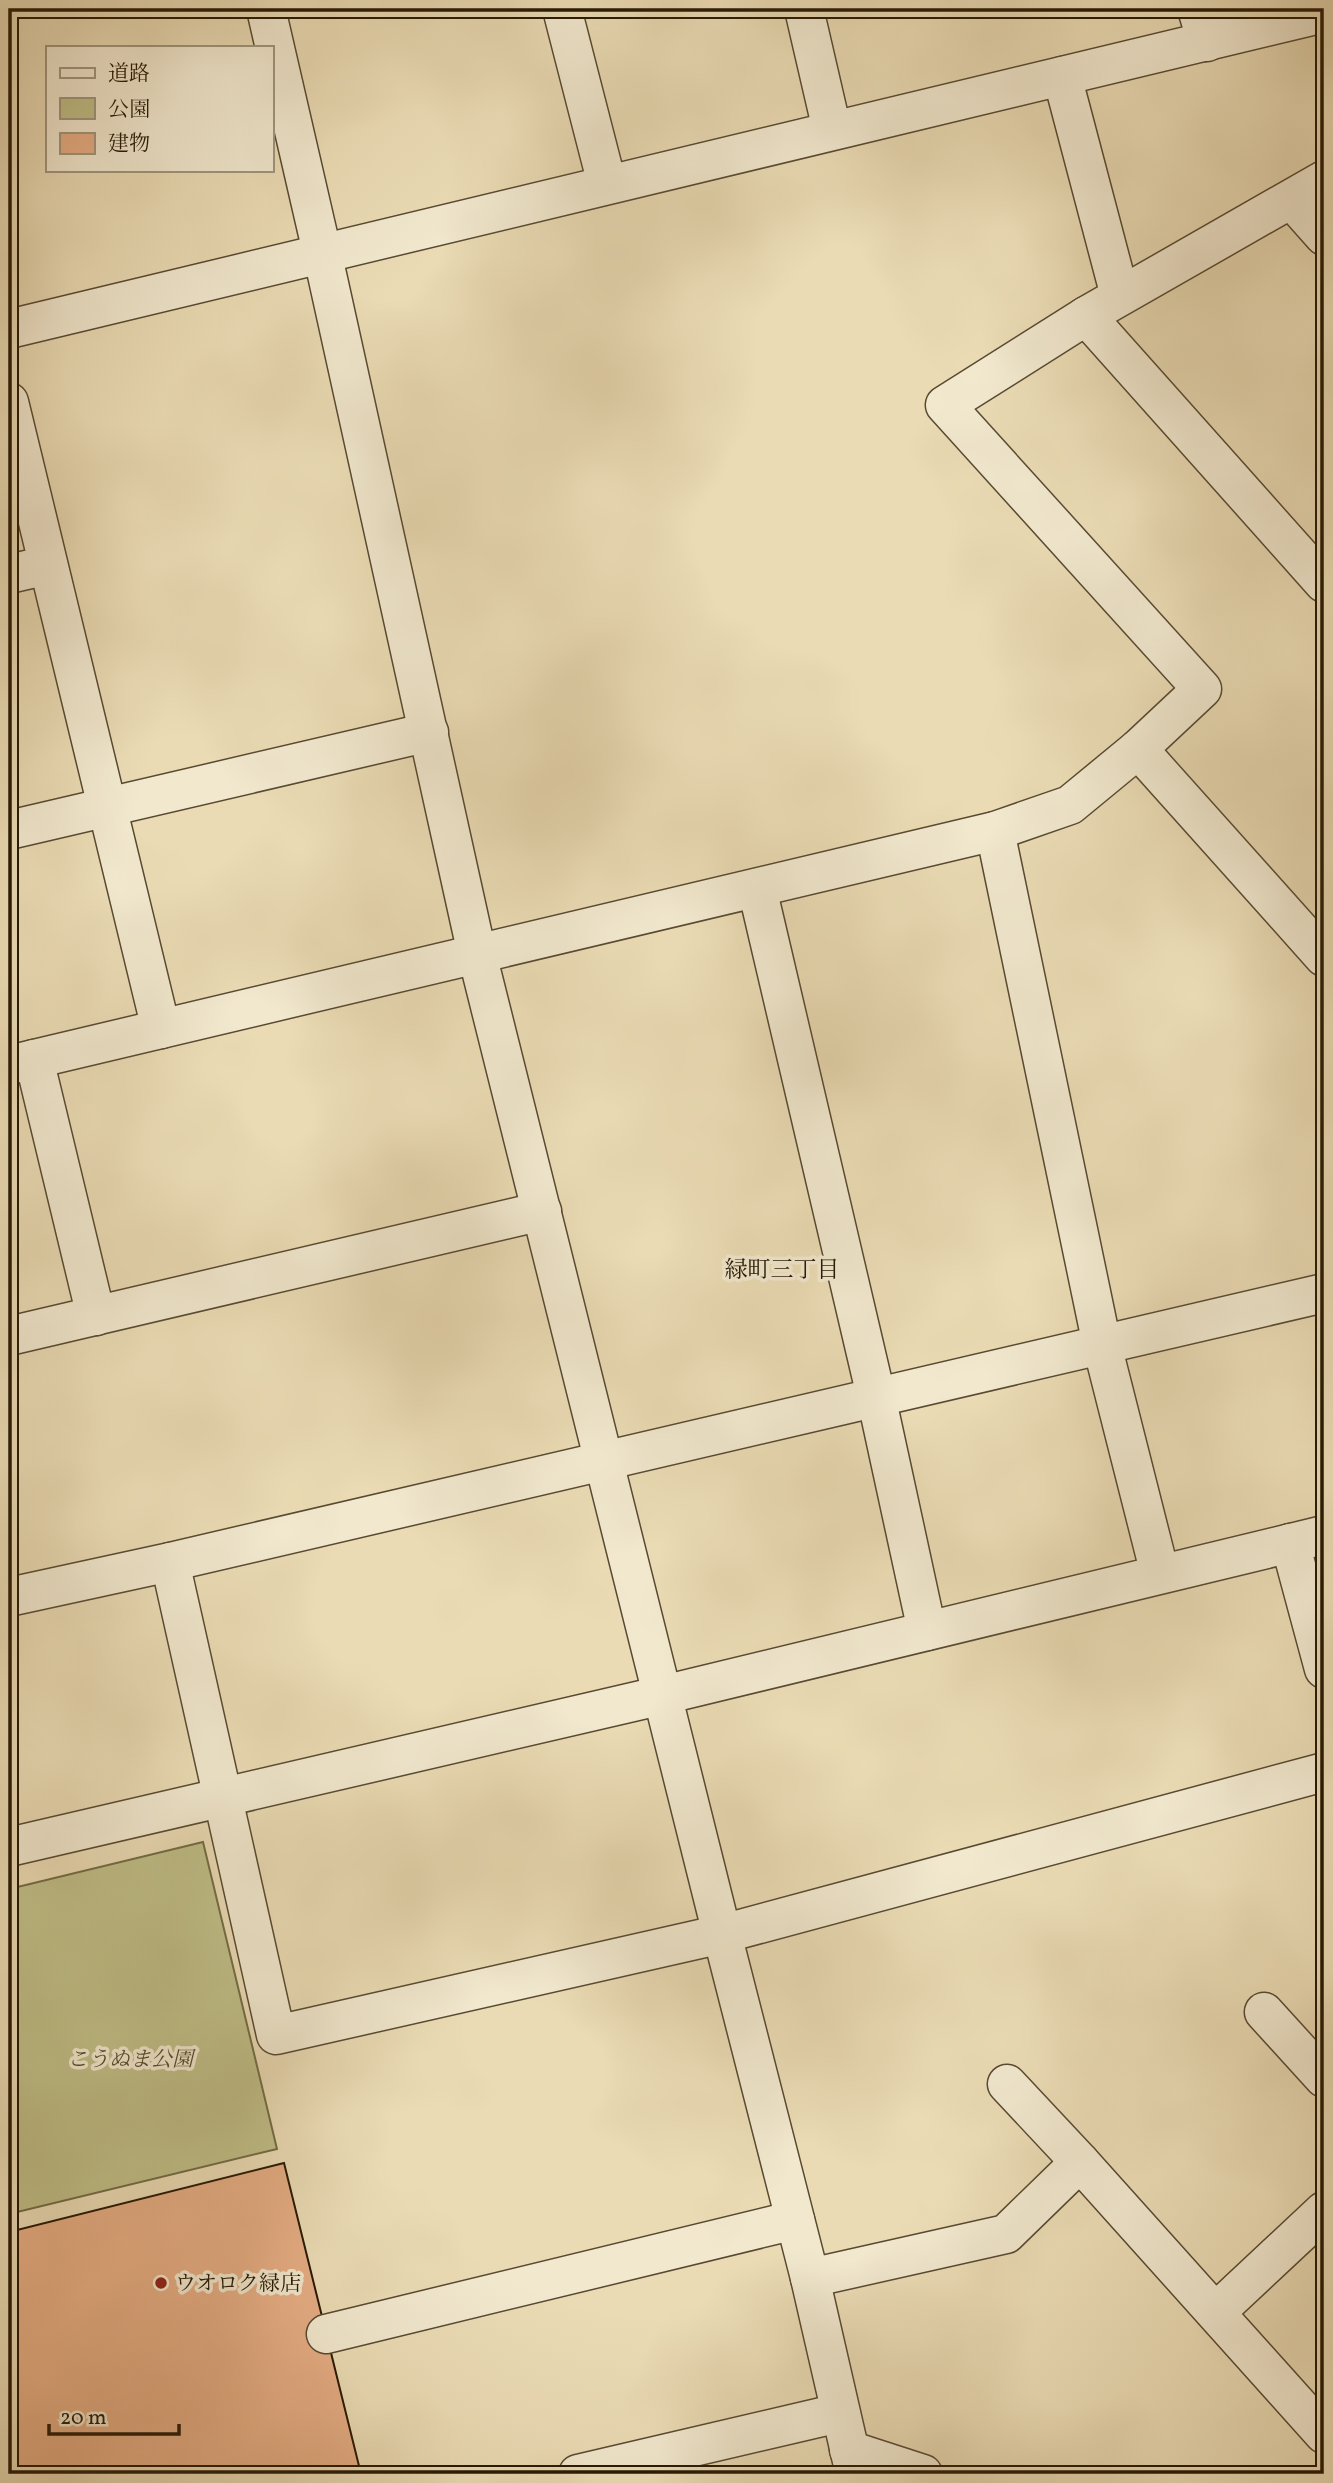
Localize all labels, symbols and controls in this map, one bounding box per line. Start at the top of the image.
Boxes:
legend [46,46,273,172]
text: 道路 [108,60,150,89]
text: 公園 [108,96,150,125]
text: 建物 [108,130,150,159]
district label: 緑町三丁目 [725,1255,840,1287]
park label: こうぬま公園 [67,2046,196,2075]
place label: ウオロク緑店 [175,2270,301,2299]
marker: ウオロク緑店 [153,2275,169,2291]
scale bar [49,2392,178,2436]
text: 20 m [60,2404,106,2433]

